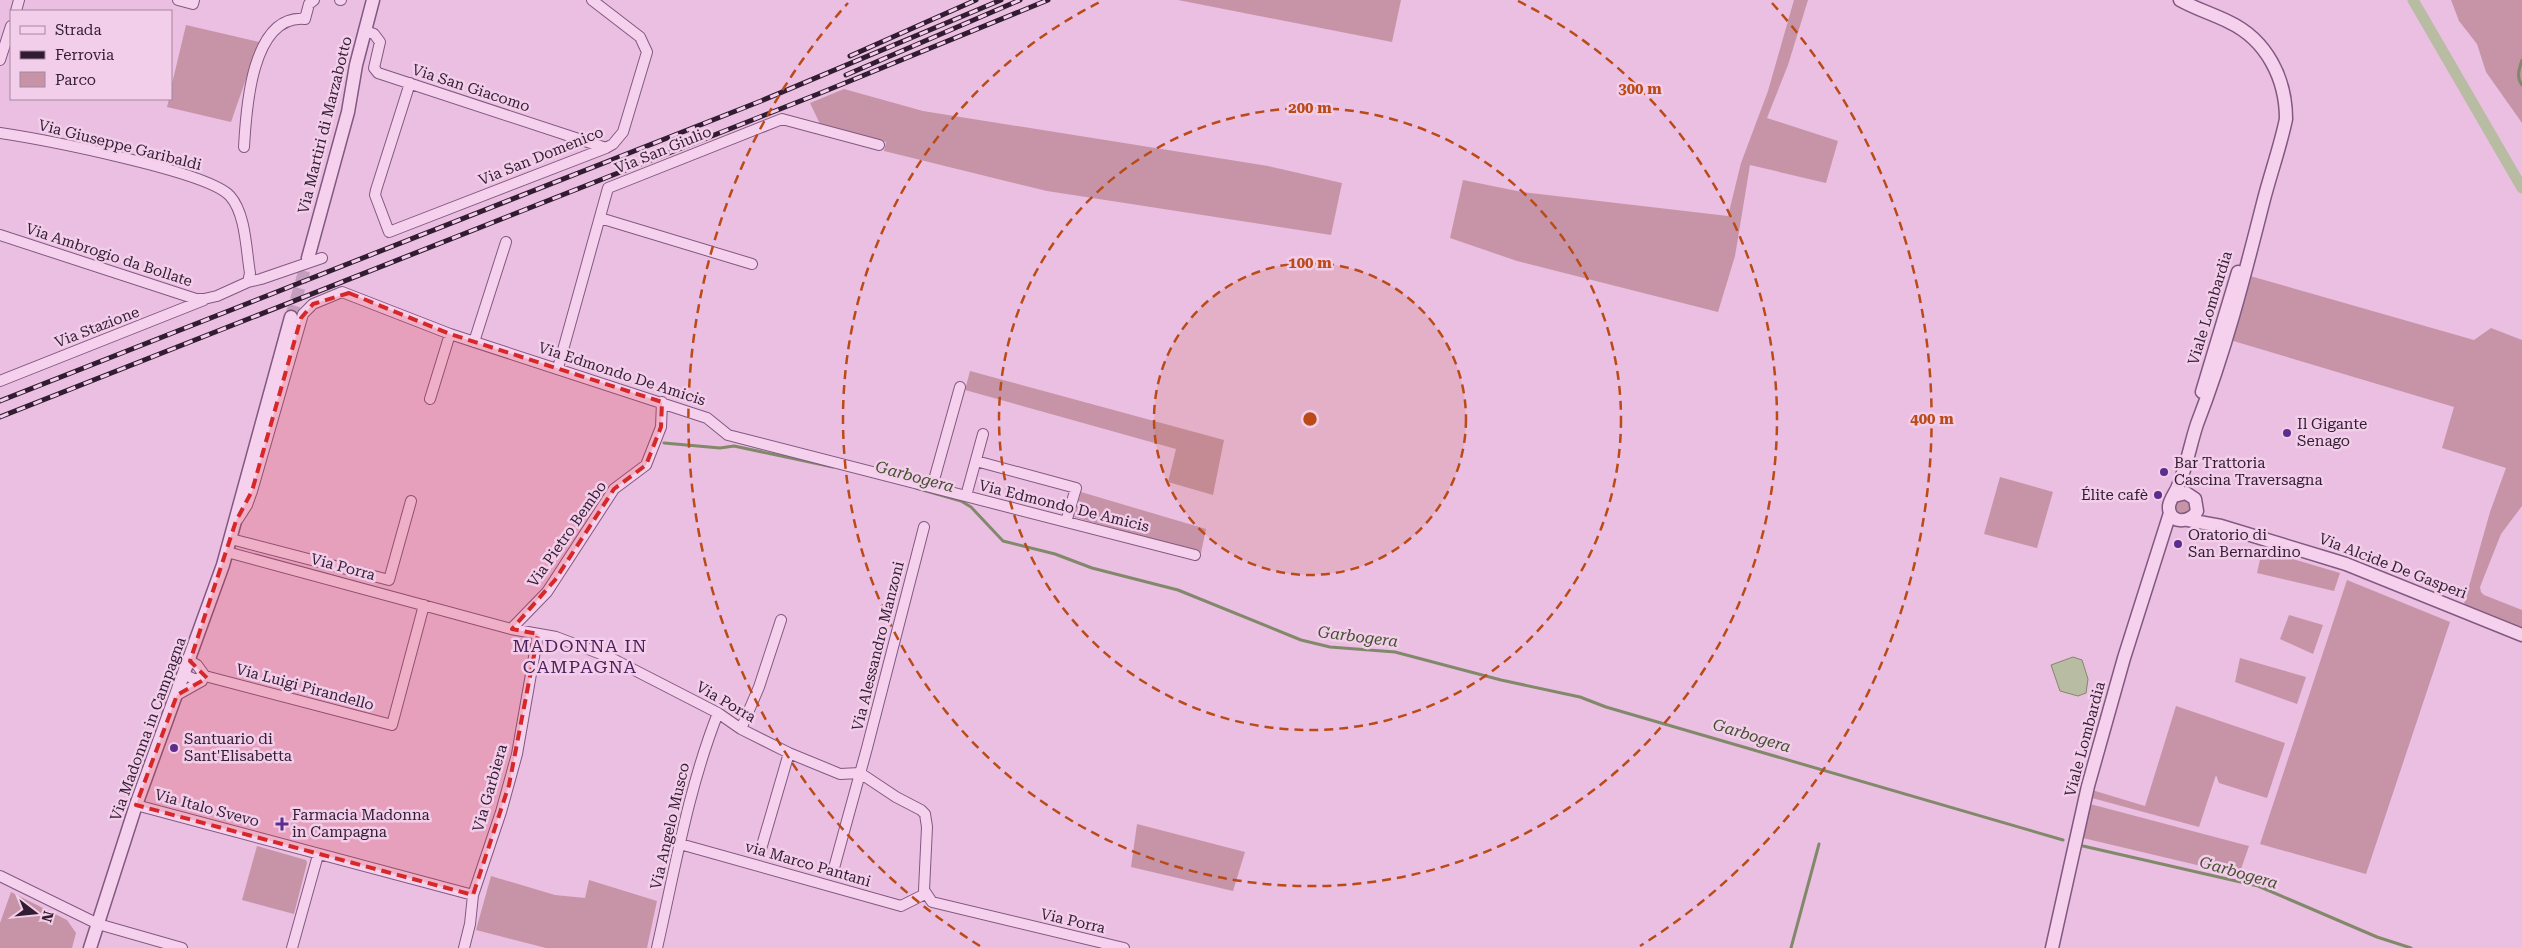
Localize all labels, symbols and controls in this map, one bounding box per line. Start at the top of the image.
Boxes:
legend [10,10,172,100]
text: Strada [55,21,102,39]
street label: Via Martiri di Marzabotto [294,34,356,216]
text: Ferrovia [55,46,114,64]
street label: Via San Giacomo [410,60,532,116]
text: Parco [55,71,96,89]
text: 300 m [1618,80,1662,98]
text: 200 m [1288,99,1332,117]
street label: Via Giuseppe Garibaldi [37,116,204,174]
street label: Via San Giulio [612,122,714,178]
street label: Via San Domenico [476,123,606,189]
street label: Via Ambrogio da Bollate [23,220,195,290]
street label: Viale Lombardia [2184,249,2236,367]
text: 100 m [1288,254,1332,272]
street label: Via Stazione [52,303,142,351]
street label: Via Edmondo De Amicis [536,338,708,410]
centre of rings [1301,410,1319,428]
text: 400 m [1910,410,1954,428]
place label: Il Gigante Senago [2297,415,2367,450]
marker: Il Gigante Senago [2281,427,2293,439]
place label: Bar Trattoria Cascina Traversagna [2174,454,2323,489]
water label: Garbogera [873,457,957,496]
marker: Bar Trattoria Cascina Traversagna [2158,466,2170,478]
street label: Via Edmondo De Amicis [977,476,1151,536]
street label: Via Pietro Bembo [524,478,610,590]
place label: Élite cafè [2081,486,2148,504]
marker: Élite cafè [2152,489,2164,501]
place label: Oratorio di San Bernardino [2188,526,2301,561]
street label: Via Alcide De Gasperi [2316,529,2470,603]
marker: Oratorio di San Bernardino [2172,538,2184,550]
street label: Via Porra [309,550,377,584]
street label: Via Alessandro Manzoni [848,559,908,733]
water label: Garbogera [1317,622,1399,651]
street label: Via Madonna in Campagna [106,635,190,823]
district label: MADONNA IN CAMPAGNA [513,635,647,677]
street label: Via Luigi Pirandello [234,660,376,714]
street label: Via Porra [693,678,759,726]
street label: Viale Lombardia [2061,680,2109,798]
water label: Garbogera [1710,715,1794,756]
place label: Santuario di Sant'Elisabetta [184,730,292,765]
marker: Santuario di Sant'Elisabetta [168,742,180,754]
street label: Via Garbiera [469,742,511,834]
street label: Via Angelo Musco [647,761,693,891]
street label: Via Italo Svevo [153,785,261,831]
place label: Farmacia Madonna in Campagna [292,806,430,841]
marker: Farmacia Madonna in Campagna [276,818,288,830]
street label: via Marco Pantani [743,837,873,891]
water label: Garbogera [2197,852,2281,893]
north arrow [10,888,60,938]
street label: Via Porra [1039,905,1107,937]
text: N [38,909,57,924]

